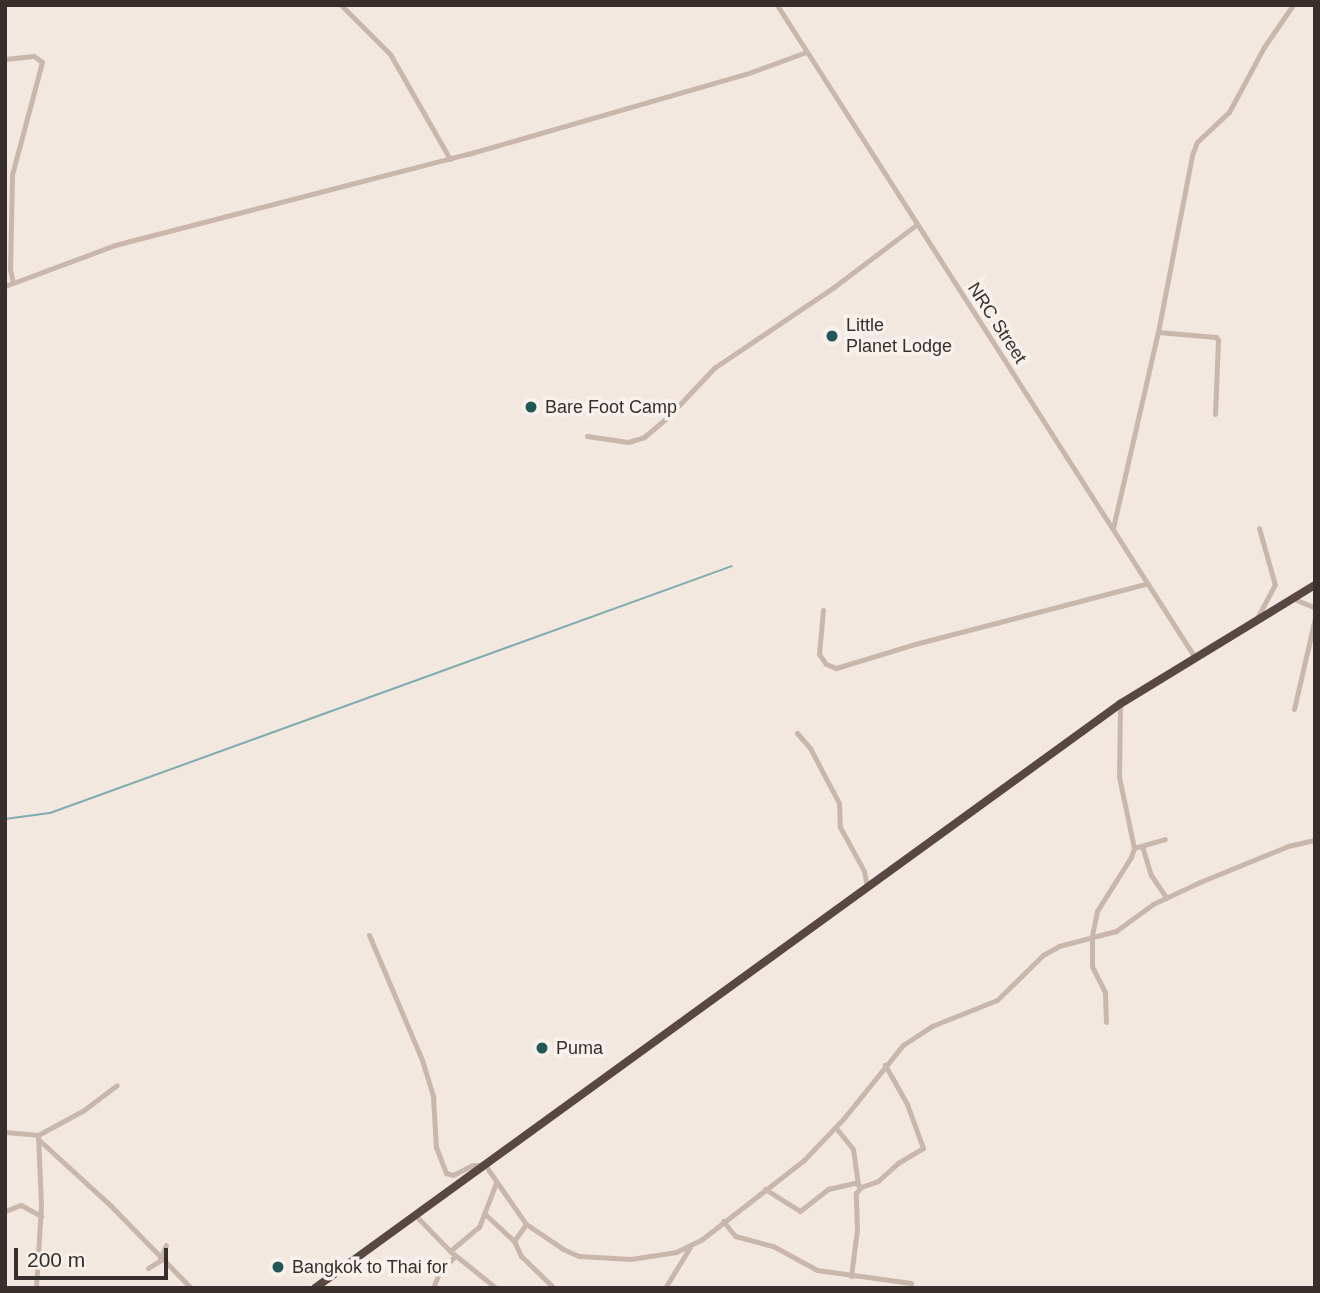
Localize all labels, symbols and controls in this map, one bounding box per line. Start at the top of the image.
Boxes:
street label: NRC Street [963,279,1031,367]
place label: Little Planet Lodge [846,315,952,358]
marker: Little Planet Lodge [824,328,840,344]
place label: Bare Foot Camp [545,396,677,418]
marker: Bare Foot Camp [523,399,539,415]
place label: Puma [556,1037,603,1059]
marker: Puma [534,1040,550,1056]
scale bar [18,1234,172,1278]
text: 200 m [27,1248,85,1271]
place label: Bangkok to Thai for [292,1256,448,1278]
marker: Bangkok to Thai for [270,1259,286,1275]

